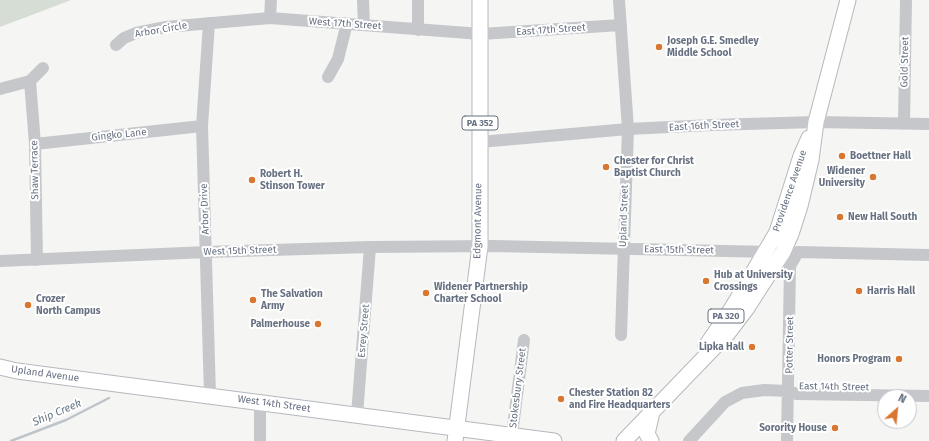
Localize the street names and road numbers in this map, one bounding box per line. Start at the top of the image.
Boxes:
street label: West 17th Street [308,15,382,33]
street label: Arbor Circle [134,19,188,41]
street label: East 17th Street [516,22,586,38]
street label: Gold Street [899,37,911,87]
road number: PA 352 [462,116,498,130]
street label: East 16th Street [669,118,739,134]
street label: Gingko Lane [91,126,147,144]
street label: Shaw Terrace [28,140,42,200]
street label: Providence Avenue [770,148,810,234]
street label: Arbor Drive [198,183,212,235]
street label: Edgmont Avenue [471,183,485,259]
street label: Upland Street [617,185,631,247]
street label: East 15th Street [644,243,714,257]
street label: West 15th Street [203,244,277,258]
street label: Esrey Street [356,304,372,358]
road number: PA 320 [708,309,744,323]
street label: Potter Street [783,316,797,374]
street label: Stokesbury Street [507,347,529,429]
street label: Upland Avenue [10,363,80,385]
street label: East 14th Street [799,380,869,394]
street label: West 14th Street [237,393,311,415]

